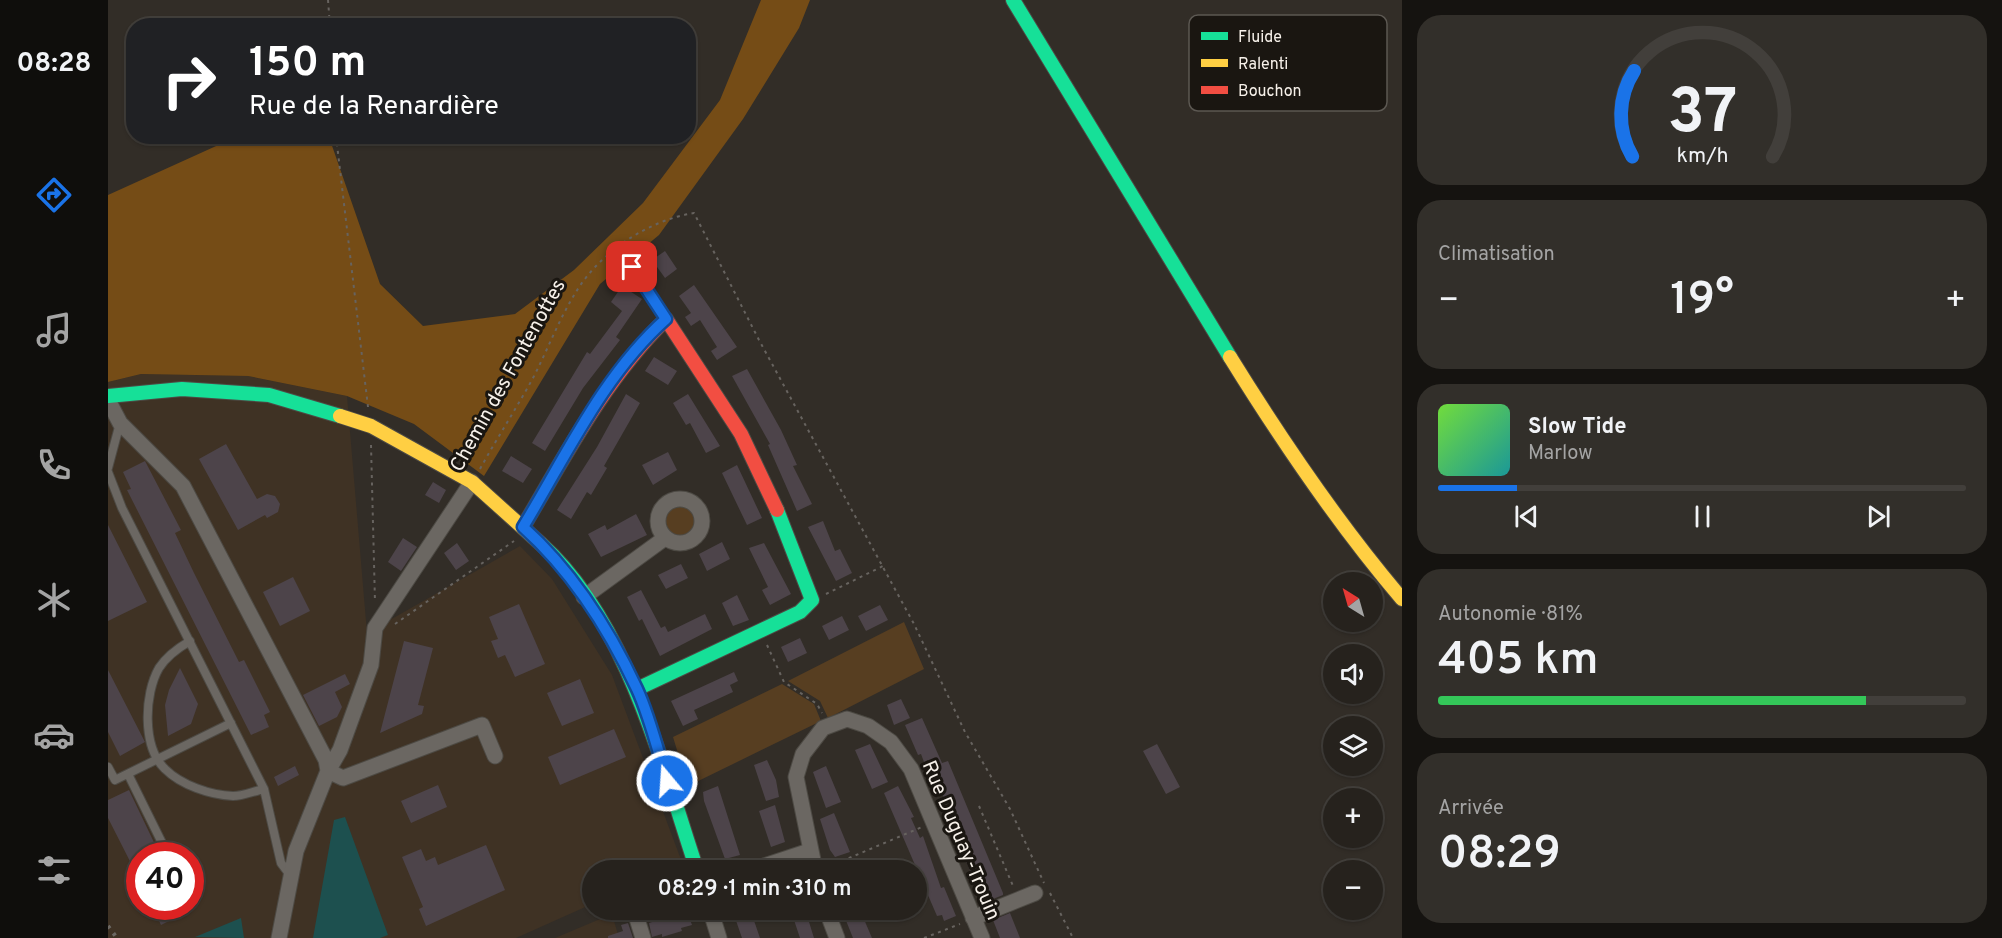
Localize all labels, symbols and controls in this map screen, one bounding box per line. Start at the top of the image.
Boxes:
legend [1189,15,1387,111]
text: Fluide [1238,28,1282,48]
text: 150 m [249,38,366,91]
icon: right [150,42,228,120]
text: 08:28 [17,47,91,81]
text: Ralenti [1238,55,1288,75]
text: 37 [1667,76,1737,155]
text: Bouchon [1238,82,1302,102]
text: Rue de la Renardière [249,90,499,124]
text: km/h [1676,143,1728,170]
icon: directions [33,174,75,216]
pin [606,241,657,292]
text: Climatisation [1438,242,1555,268]
icon: arrive [615,250,648,283]
text: 19° [1670,273,1734,330]
street label: Chemin des Fontenottes [445,275,573,477]
text: − [1438,281,1459,323]
text: + [1945,281,1966,323]
icon: music [33,309,75,351]
text: Slow Tide [1528,414,1627,441]
text: Marlow [1528,441,1592,467]
icon: phone [33,444,75,486]
icon: previous [1510,500,1543,533]
icon: pause [1686,500,1719,533]
icon: next [1862,500,1895,533]
north arrow [1323,572,1383,632]
map controls [1323,572,1383,920]
icon: climate [33,579,75,621]
text: Autonomie · 81% [1438,602,1583,628]
text: 405 km [1438,633,1599,690]
button: sound [1323,644,1383,704]
icon: car [33,714,75,756]
button: layers [1323,716,1383,776]
position arrow [635,749,699,813]
street label: Rue Duguay-Trouin [915,757,1006,925]
button: + [1323,788,1383,848]
text: Arrivée [1438,796,1504,822]
text: 08:29 [1438,827,1561,884]
speed limit sign: 40 [126,842,204,920]
icon: filters [33,849,75,891]
button: − [1323,860,1383,920]
text: 08:29 · 1 min · 310 m [657,876,852,903]

